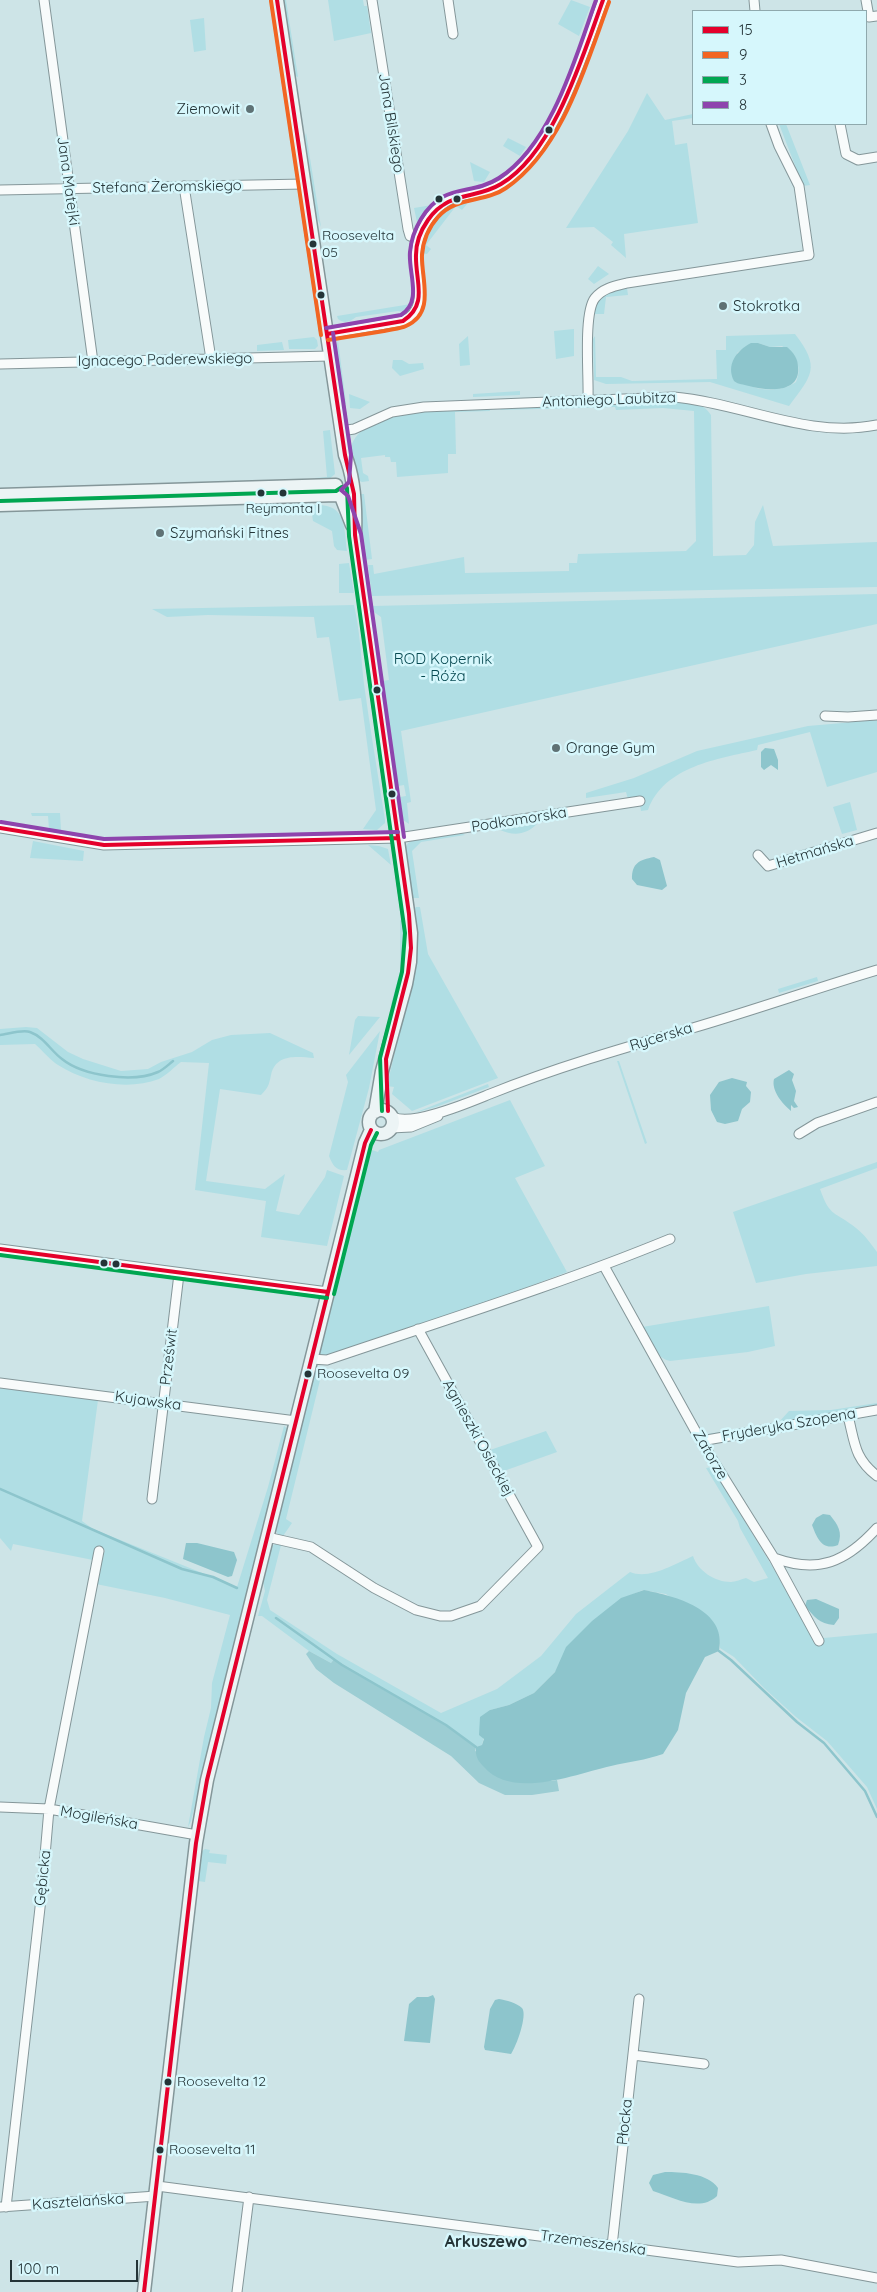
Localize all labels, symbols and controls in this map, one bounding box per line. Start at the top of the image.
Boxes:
legend [692,10,867,125]
text: 15 [739,20,753,39]
text: 9 [739,45,747,64]
text: 3 [739,70,747,89]
street label: Jana Bilskiego [374,72,408,174]
text: 8 [739,95,747,114]
place label: Ziemowit [176,100,240,118]
marker: Ziemowit [244,103,256,115]
unlabelled marker [544,125,554,135]
street label: Jana Matejki [53,135,83,227]
street label: Stefana Żeromskiego [92,177,242,197]
unlabelled marker [434,194,444,204]
unlabelled marker [452,194,462,204]
place label: Roosevelta 05 [322,228,394,260]
marker: Roosevelta 05 [308,239,318,249]
unlabelled marker [316,290,326,300]
place label: Stokrotka [733,297,800,315]
marker: Stokrotka [717,300,729,312]
street label: Ignacego Paderewskiego [78,349,252,371]
street label: Antoniego Laubitza [542,389,676,411]
unlabelled marker [256,488,266,498]
marker: Reymonta I [278,488,288,498]
place label: Reymonta I [246,501,320,517]
place label: Szymański Fitnes [170,524,289,542]
marker: Szymański Fitnes [154,527,166,539]
park label: ROD Kopernik - Róża [394,650,492,685]
unlabelled marker [372,685,382,695]
place label: Orange Gym [566,739,655,757]
marker: Orange Gym [550,742,562,754]
unlabelled marker [387,789,397,799]
street label: Podkomorska [470,804,568,836]
street label: Hetmańska [774,832,856,872]
street label: Rycerska [627,1019,695,1055]
unlabelled marker [99,1258,109,1268]
unlabelled marker [111,1259,121,1269]
street label: Prześwit [157,1328,181,1386]
place label: Roosevelta 09 [317,1366,409,1382]
marker: Roosevelta 09 [303,1369,313,1379]
street label: Agnieszki Osieckiej [438,1376,518,1500]
street label: Kujawska [114,1387,182,1415]
street label: Fryderyka Szopena [721,1404,857,1446]
street label: Zatorze [689,1427,731,1483]
street label: Mogileńska [59,1802,139,1834]
street label: Gębicka [31,1849,55,1907]
place label: Roosevelta 12 [177,2074,266,2090]
marker: Roosevelta 12 [163,2077,173,2087]
street label: Płocka [614,2098,636,2146]
place label: Roosevelta 11 [169,2142,255,2158]
marker: Roosevelta 11 [155,2145,165,2155]
street label: Kasztelańska [31,2190,125,2214]
street label: Trzemeszeńska [539,2227,647,2259]
district label: Arkuszewo [445,2232,527,2252]
scale bar [12,2250,140,2282]
text: 100 m [18,2259,59,2278]

